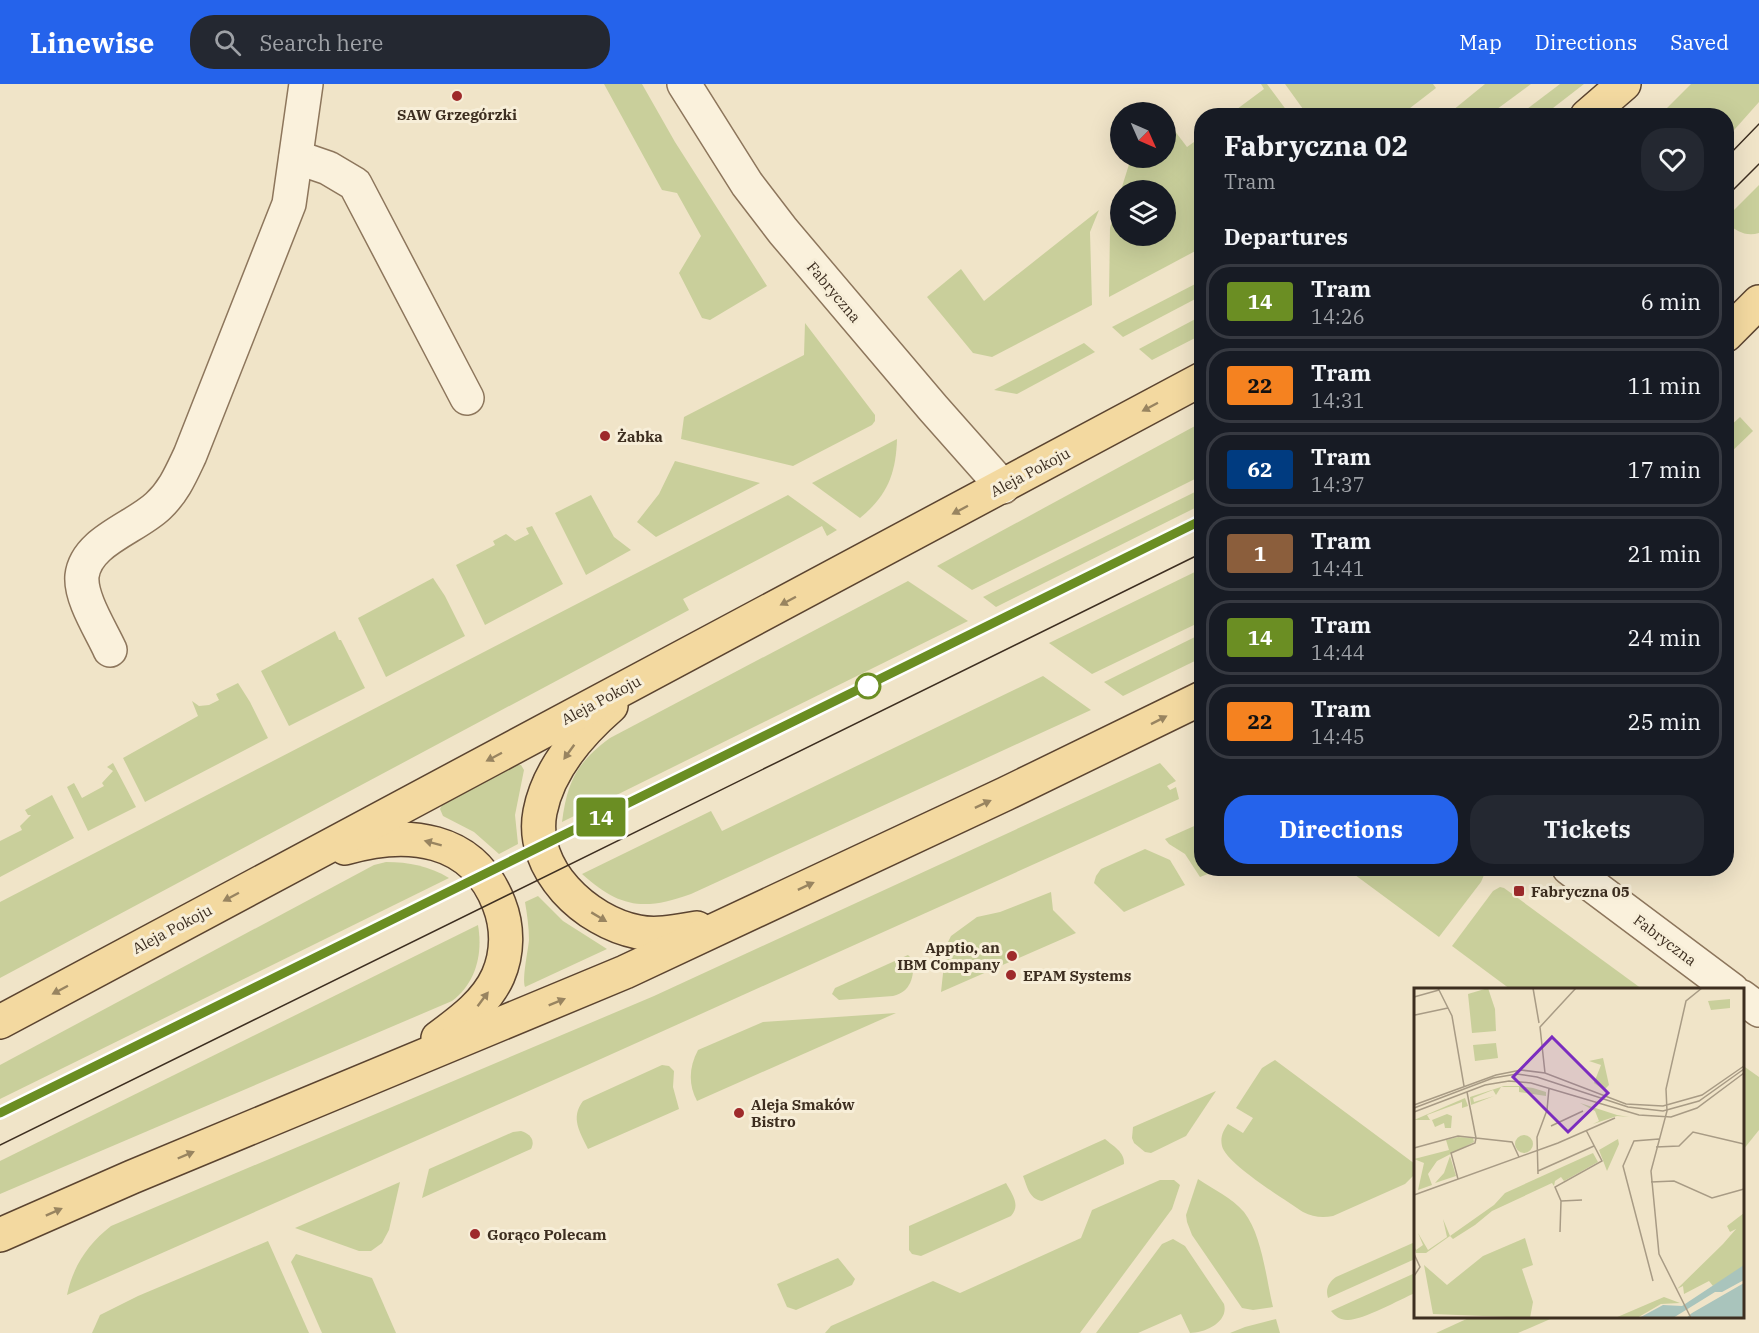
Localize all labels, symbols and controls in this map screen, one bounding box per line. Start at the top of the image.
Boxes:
search box [190,15,610,69]
text: Linewise [30,24,154,61]
icon: search [211,26,244,59]
text: Search here [259,28,383,57]
text: Map [1459,28,1502,56]
text: Directions [1535,28,1637,56]
text: Saved [1670,28,1729,56]
marker: SAW Grzegórzki [450,89,464,103]
north arrow [1110,102,1176,168]
map controls [1110,102,1176,246]
place label: SAW Grzegórzki [397,105,517,124]
text: Fabryczna 02 [1224,127,1408,164]
button: heart [1641,128,1704,191]
text: Tram [1224,168,1276,195]
button: layers [1110,180,1176,246]
text: Departures [1224,222,1348,251]
street label: Fabryczna [803,258,865,326]
text: Tram [1311,274,1371,303]
text: 14 [1247,287,1273,315]
text: 6 min [1641,287,1701,316]
text: 14:26 [1311,303,1365,330]
text: Tram [1311,358,1371,387]
text: 22 [1247,371,1273,399]
text: 11 min [1628,371,1701,400]
text: 14:31 [1311,387,1365,414]
one-way arrow [1142,402,1159,412]
place label: Żabka [617,427,663,446]
marker: Żabka [598,429,612,443]
text: Tram [1311,442,1371,471]
street label: Aleja Pokoju [987,443,1073,501]
text: 62 [1247,455,1273,483]
text: 17 min [1628,455,1701,484]
text: 14:37 [1311,471,1365,498]
one-way arrow [951,504,969,514]
text: Tram [1311,526,1371,555]
text: 1 [1254,539,1266,567]
text: 21 min [1628,539,1701,568]
text: 14:41 [1311,555,1365,582]
one-way arrow [779,596,796,606]
text: Tram [1311,610,1371,639]
text: 14 [1247,623,1273,651]
text: 24 min [1628,623,1701,652]
text: 14:44 [1311,639,1365,666]
street label: Aleja Pokoju [558,671,644,729]
unlabelled marker [855,673,881,699]
text: Tram [1311,694,1371,723]
text: 22 [1247,707,1273,735]
text: 25 min [1628,707,1701,736]
one-way arrow [1150,715,1168,725]
text: 14:45 [1311,723,1365,750]
one-way arrow [563,745,575,760]
one-way arrow [486,752,503,762]
button: Directions [1224,795,1458,864]
button: Tickets [1470,795,1704,864]
line badge: 14 [574,798,628,836]
one-way arrow [975,800,992,809]
text: 14 [588,803,614,831]
one-way arrow [424,838,442,847]
one-way arrow [798,882,815,891]
place label: Fabryczna 05 [1531,882,1630,901]
marker: Fabryczna 05 [1512,884,1526,898]
one-way arrow [223,892,240,902]
street label: Aleja Pokoju [129,900,215,958]
street label: Fabryczna [1630,910,1700,970]
one-way arrow [591,912,607,923]
place label: Apptio, an IBM Company [897,938,1000,974]
marker: Apptio, an IBM Company [1005,949,1019,963]
place label: EPAM Systems [1023,966,1131,985]
marker: EPAM Systems [1004,968,1018,982]
one-way arrow [51,985,68,995]
inset map [1414,988,1744,1318]
one-way arrow [476,991,488,1006]
one-way arrow [548,997,566,1006]
place label: Aleja Smaków Bistro [751,1095,855,1131]
marker: Aleja Smaków Bistro [732,1106,746,1120]
one-way arrow [177,1149,195,1159]
one-way arrow [45,1207,63,1217]
place label: Gorąco Polecam [487,1225,607,1244]
marker: Gorąco Polecam [468,1227,482,1241]

